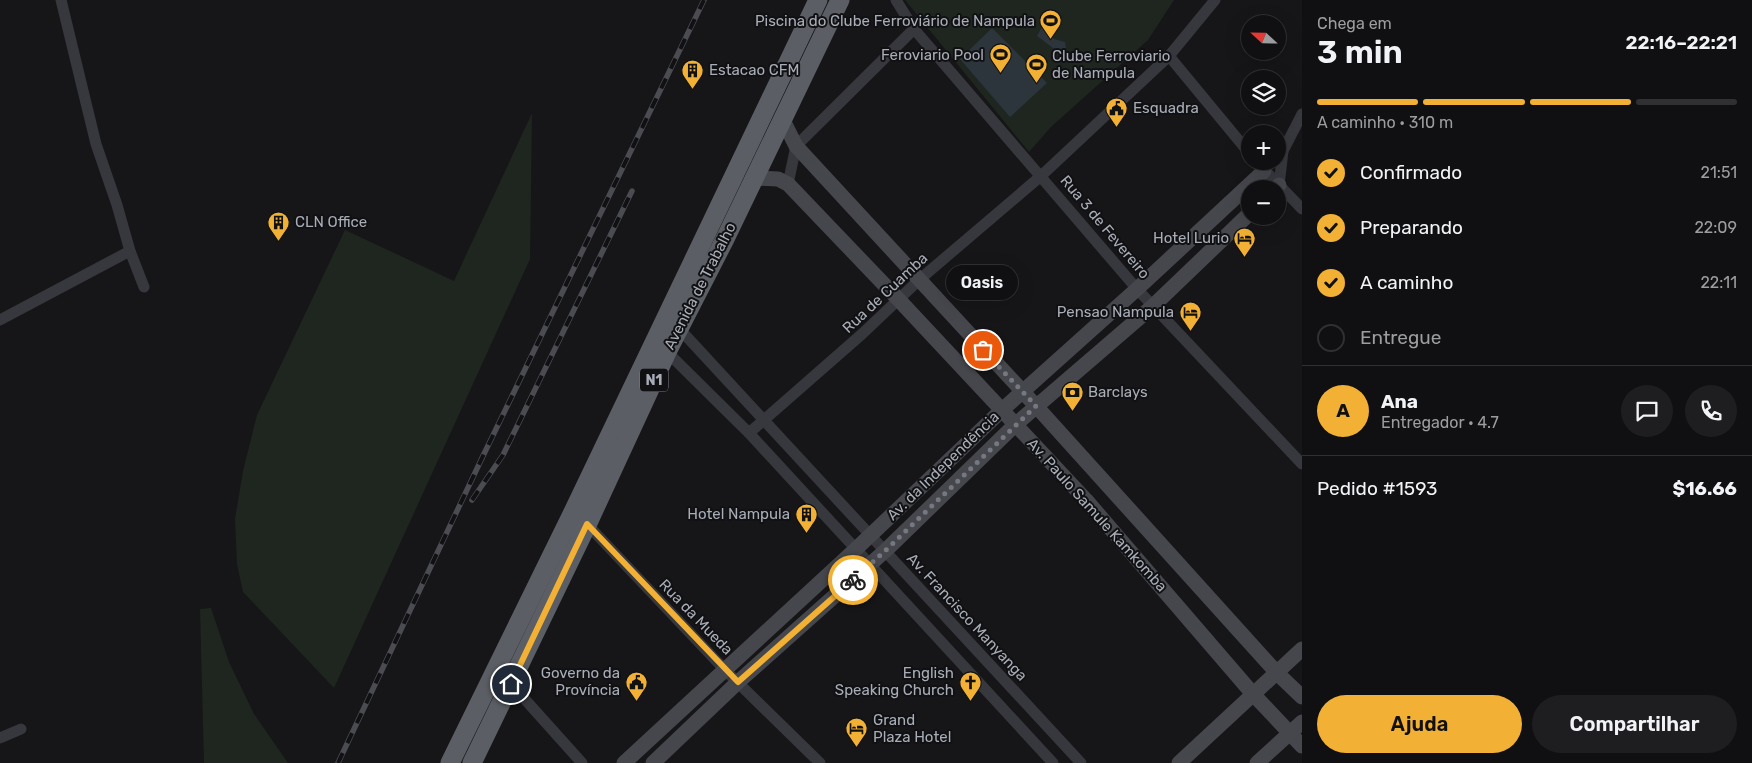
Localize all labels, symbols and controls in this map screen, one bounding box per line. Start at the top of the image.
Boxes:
sports icon: Piscina do Clube Ferroviário de Nampula [1039,9,1063,40]
place label: Piscina do Clube Ferroviário de Nampula [755,12,1035,30]
text: Chega em [1317,14,1392,33]
north arrow [1241,15,1286,60]
map controls [1241,15,1286,225]
text: 22:16–22:21 [1625,31,1737,54]
text: 3 min [1317,33,1403,71]
sports icon: Feroviario Pool [988,43,1012,74]
place label: Feroviario Pool [881,46,984,64]
place label: Clube Ferroviario de Nampula [1052,47,1170,82]
sports icon: Clube Ferroviario de Nampula [1024,53,1048,84]
building icon: Estacao CFM [681,58,705,89]
place label: Estacao CFM [709,61,799,79]
button: layers [1241,70,1286,115]
public building icon: Esquadra [1105,96,1129,127]
place label: Esquadra [1133,99,1199,117]
text: A caminho · 310 m [1317,113,1453,132]
button: + [1241,125,1286,170]
icon: check [1317,159,1345,187]
text: Confirmado [1360,161,1462,184]
text: 21:51 [1701,163,1737,182]
street label: Rua 3 de Fevereiro [1057,172,1153,282]
button: − [1241,180,1286,225]
building icon: CLN Office [267,210,291,241]
place label: CLN Office [295,213,367,231]
icon: check [1317,214,1345,242]
text: Preparando [1360,216,1463,239]
text: 22:09 [1694,218,1737,237]
street label: Avenida de Trabalho [660,219,740,353]
hotel icon: Hotel Lurio [1233,226,1257,257]
place label: Hotel Lurio [1153,229,1229,247]
street label: Rua de Cuamba [839,249,931,337]
callout: Oasis [947,265,1019,300]
icon: check [1317,269,1345,297]
text: A caminho [1360,271,1453,294]
text: Oasis [961,273,1003,292]
text: 22:11 [1700,273,1737,292]
hotel icon: Pensao Nampula [1178,300,1202,331]
place label: Pensao Nampula [1057,303,1174,321]
text: Entregue [1360,326,1441,349]
pin [962,329,1004,371]
icon: bag [969,336,997,364]
road number: N1 [640,368,668,392]
bank icon: Barclays [1060,380,1084,411]
place label: Barclays [1088,383,1148,401]
button: chat [1621,385,1673,437]
button: phone [1685,385,1737,437]
text: Ana [1381,390,1418,413]
text: A [1336,399,1350,422]
street label: Av. da Independência [883,408,1003,524]
text: Entregador · 4.7 [1381,413,1499,432]
street label: Av. Paulo Samule Kamkomba [1023,435,1171,595]
text: Pedido #1593 [1317,477,1438,500]
text: $16.66 [1672,477,1737,500]
building icon: Hotel Nampula [794,502,818,533]
place label: Hotel Nampula [687,505,790,523]
street label: Av. Francisco Manyanga [903,549,1031,685]
courier [828,555,878,605]
icon: bike [839,566,867,594]
street label: Rua da Mueda [655,575,737,659]
pin [490,663,532,705]
place label: Governo da Província [541,664,620,699]
place label: English Speaking Church [835,664,954,699]
icon: home [497,670,525,698]
public building icon: Governo da Província [624,670,648,701]
church icon: English Speaking Church [958,670,982,701]
button: Ajuda [1317,695,1522,753]
button: Compartilhar [1532,695,1737,753]
place label: Grand Plaza Hotel [873,711,951,746]
hotel icon: Grand Plaza Hotel [845,717,869,748]

